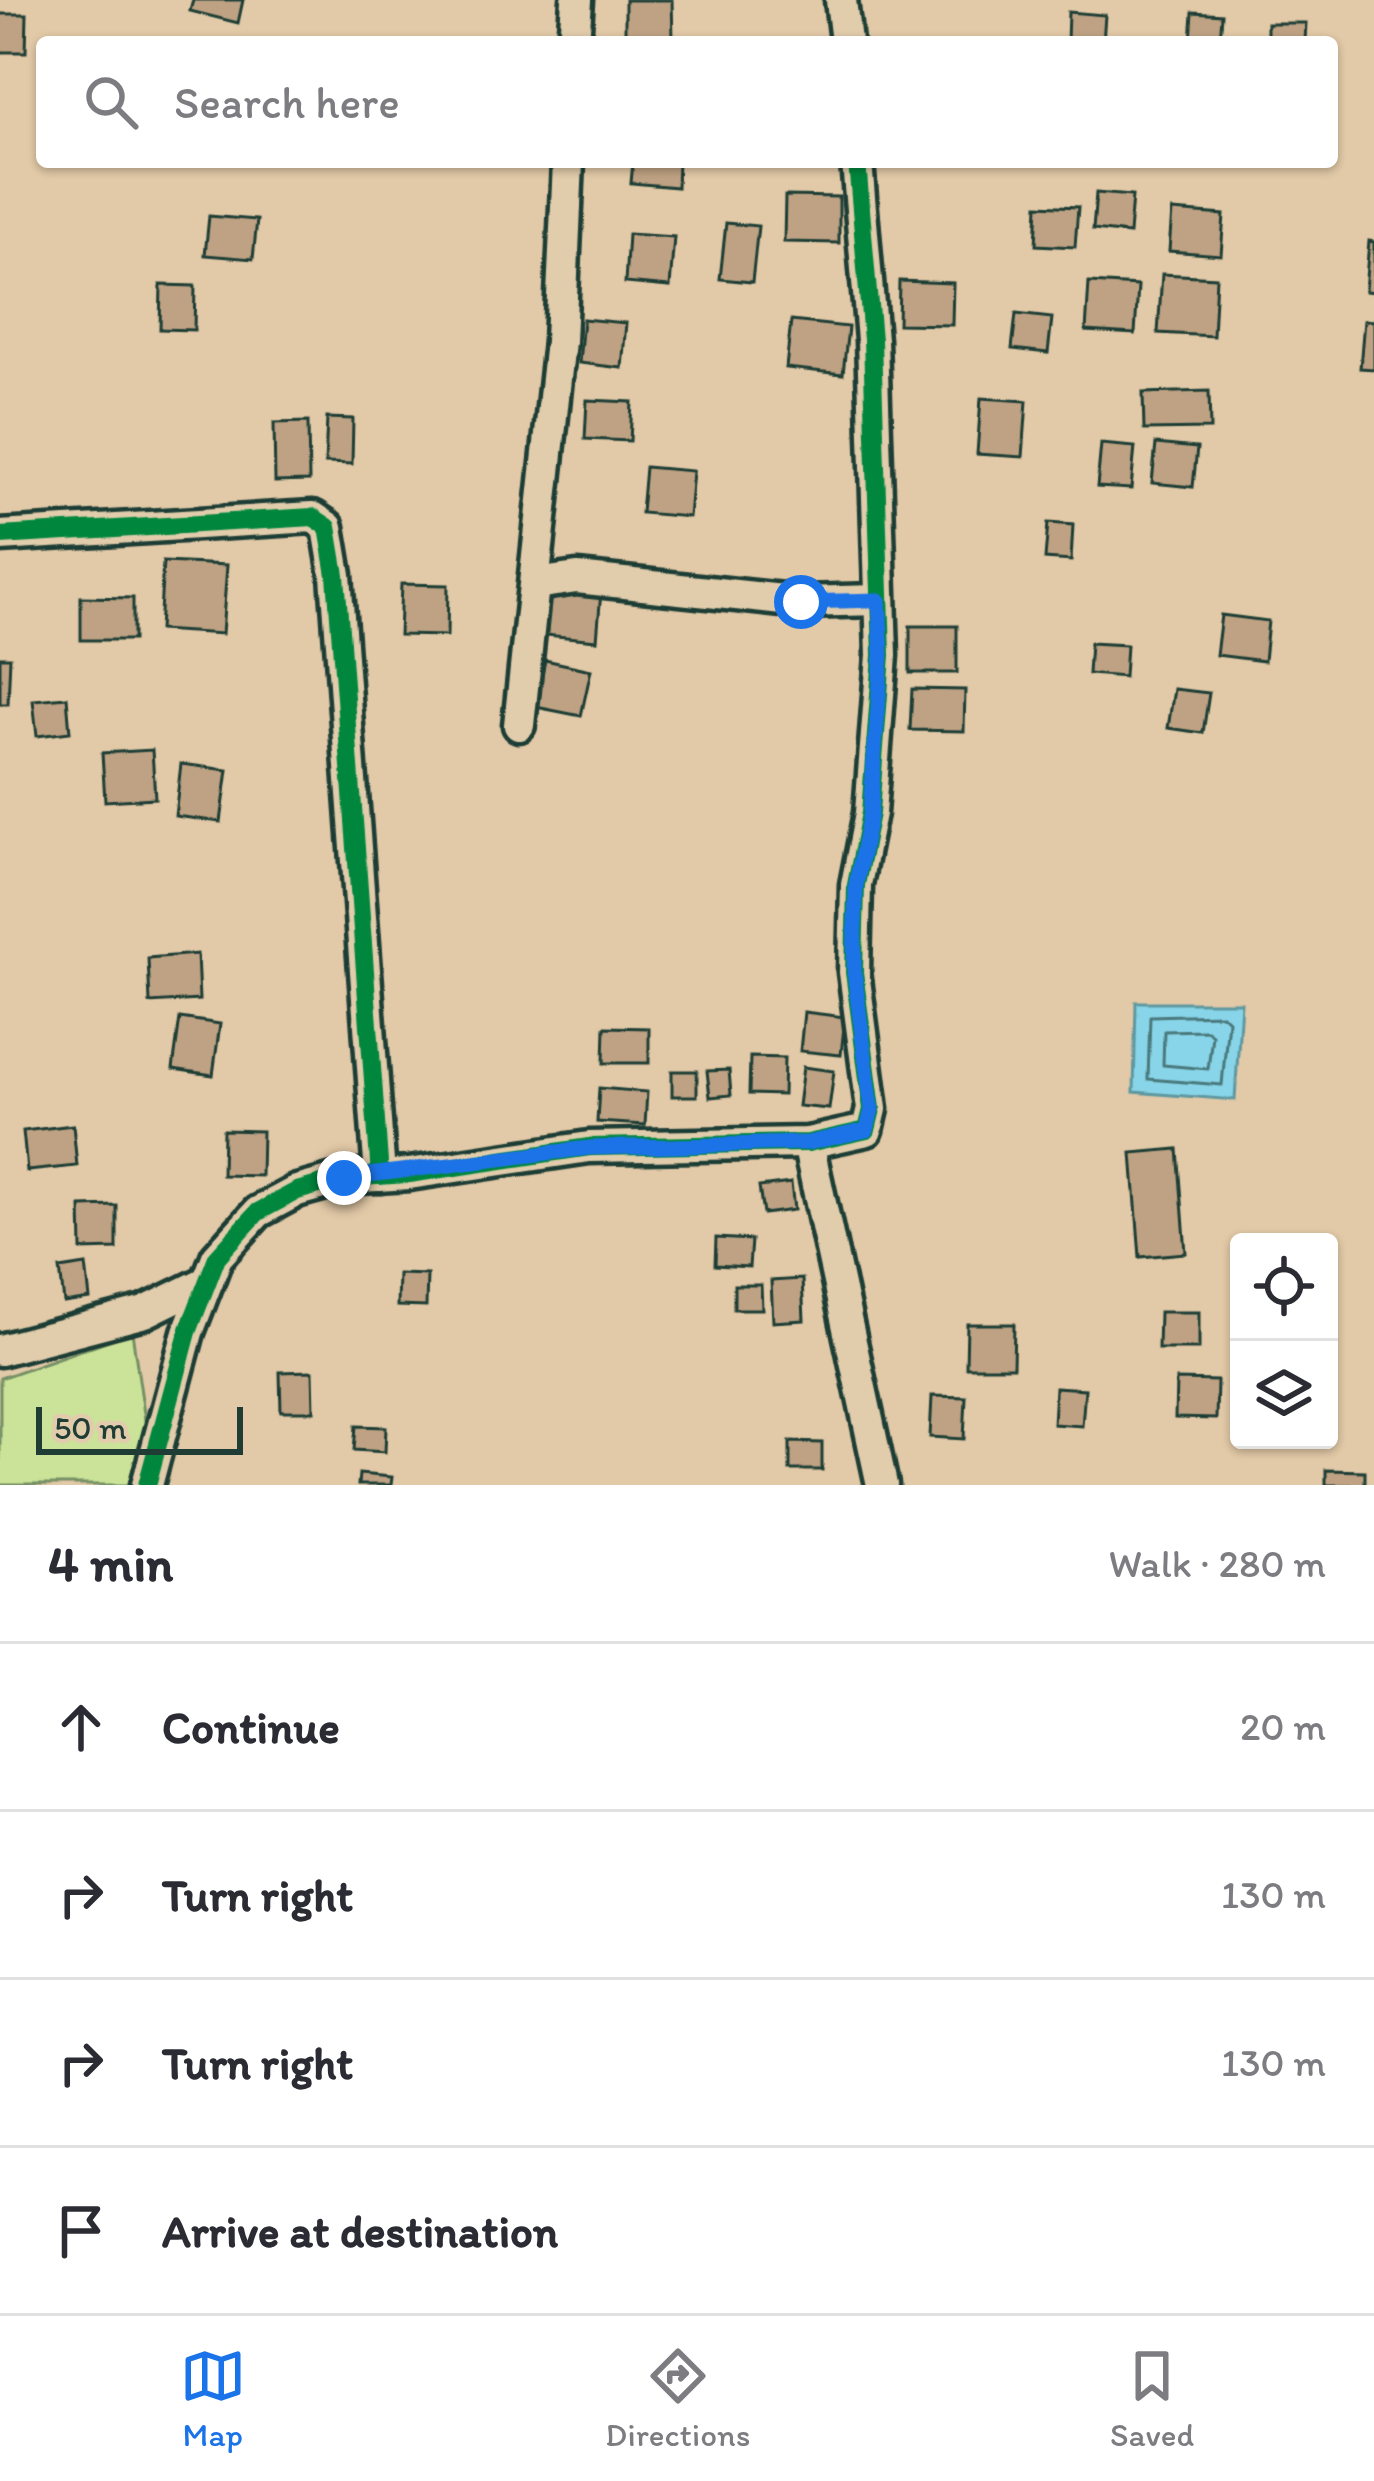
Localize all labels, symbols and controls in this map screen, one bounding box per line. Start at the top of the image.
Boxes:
search box [36,36,1338,168]
icon: search [78,69,144,135]
text: Search here [174,75,400,129]
route start [774,575,828,629]
route end [317,1151,371,1205]
map controls [1230,1233,1338,1449]
button: locate [1230,1233,1338,1341]
button: layers [1230,1341,1338,1449]
scale bar [36,1401,243,1454]
text: 50 m [54,1408,127,1447]
text: 4 min [48,1533,173,1594]
text: Walk · 280 m [1108,1540,1326,1587]
icon: ahead [48,1694,114,1760]
text: Continue [162,1700,340,1754]
text: 20 m [1240,1703,1326,1750]
icon: right [48,1862,114,1928]
text: Turn right [162,1868,353,1922]
text: 130 m [1221,1871,1326,1918]
icon: right [48,2030,114,2096]
text: Turn right [162,2036,353,2090]
text: 130 m [1221,2039,1326,2086]
icon: arrive [48,2198,114,2264]
text: Arrive at destination [162,2204,558,2258]
tab: Map [180,2343,246,2454]
tab: Directions [605,2343,750,2454]
tab: Saved [1110,2343,1194,2454]

